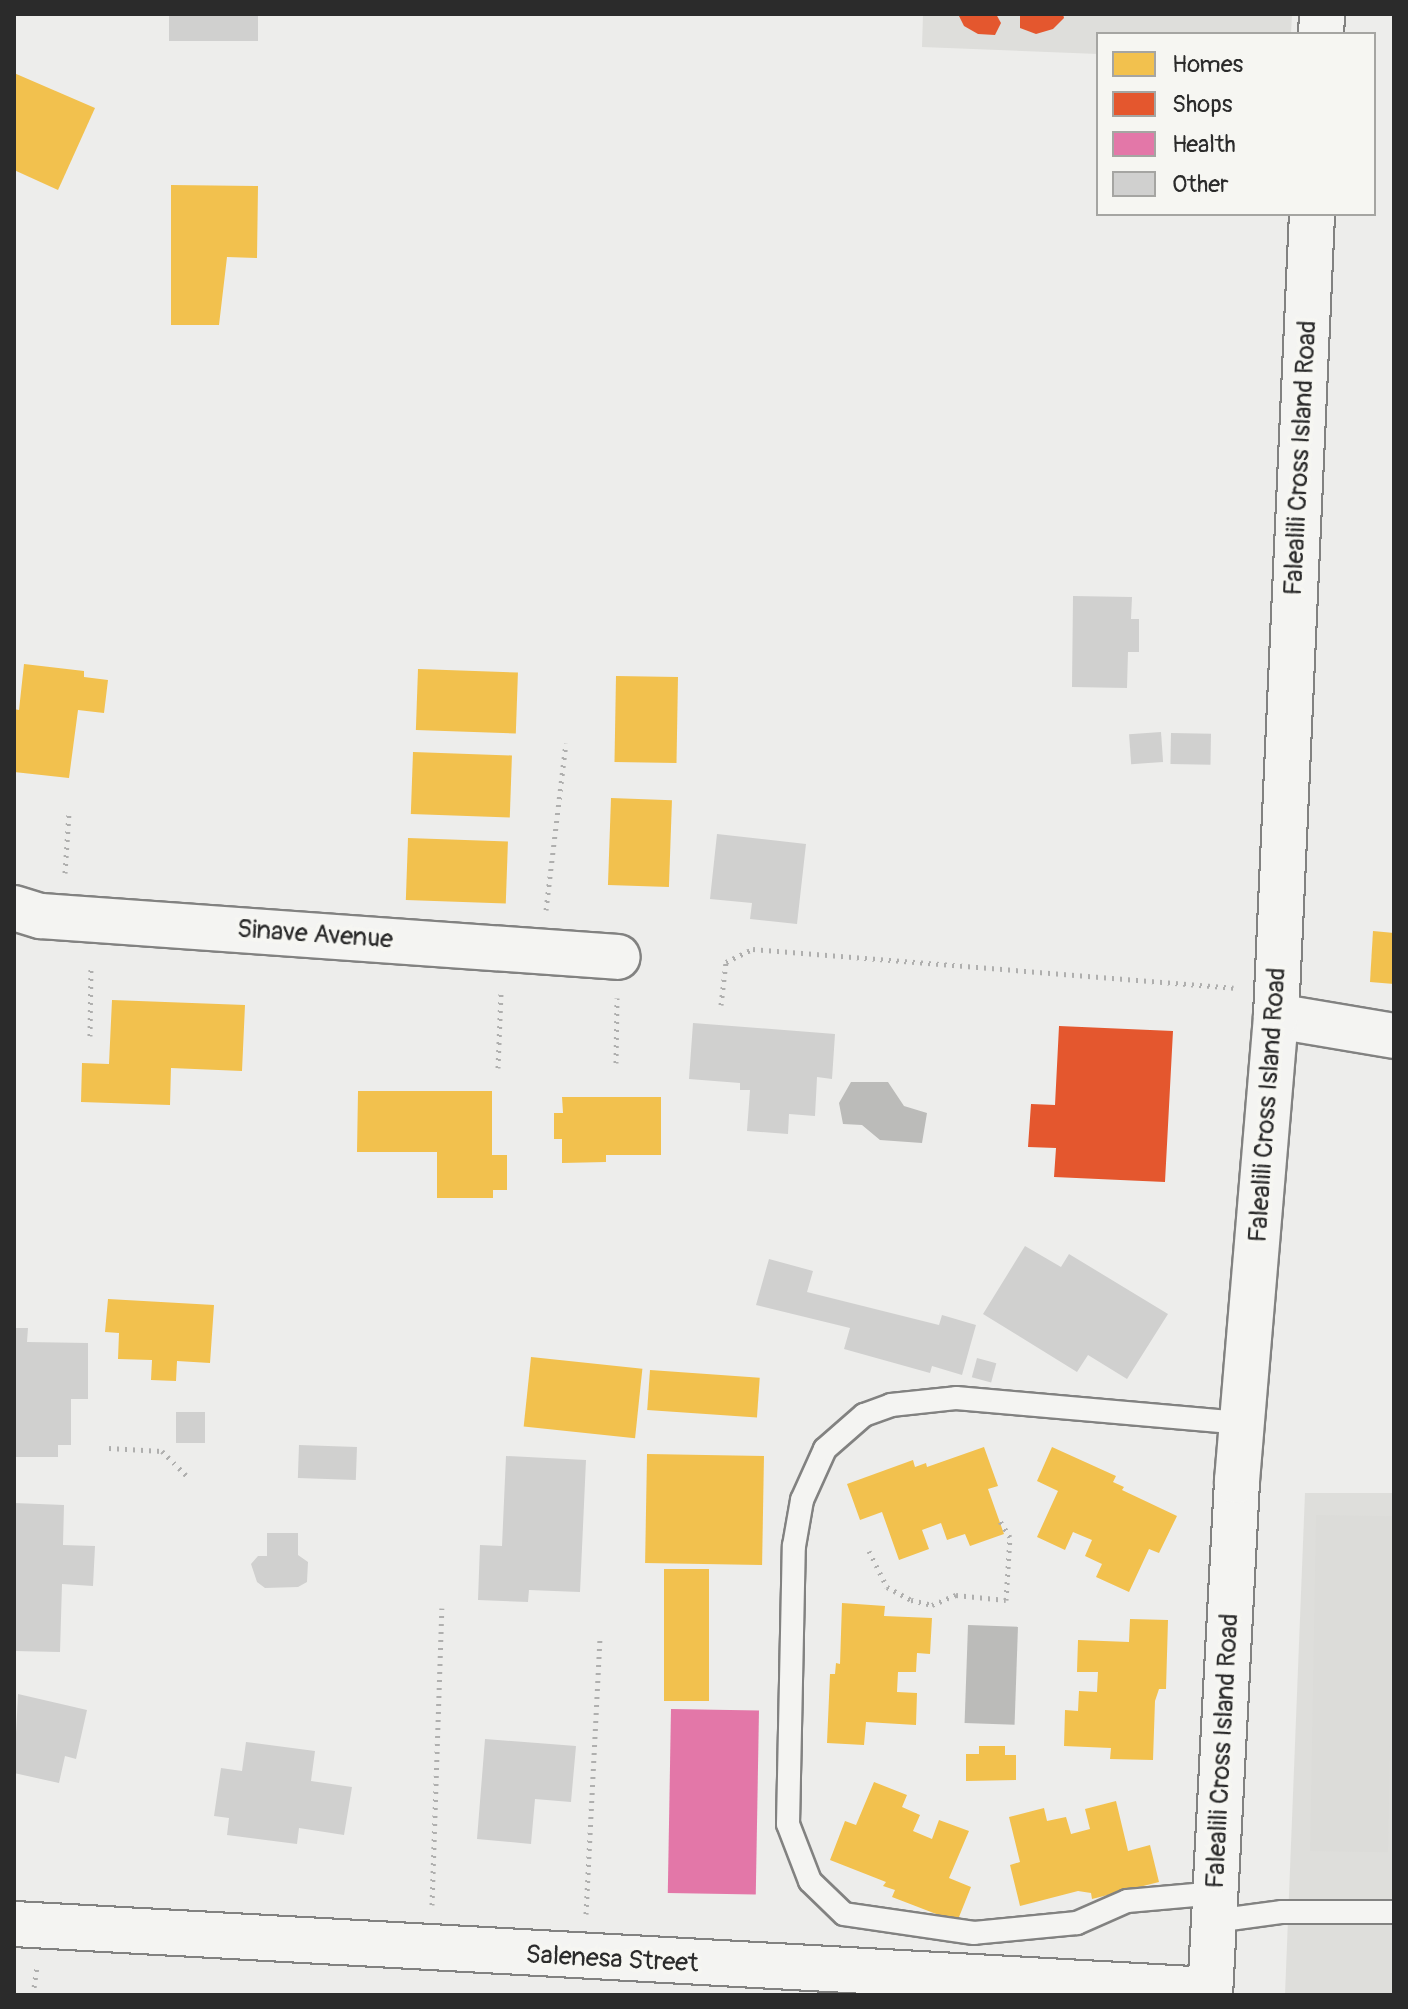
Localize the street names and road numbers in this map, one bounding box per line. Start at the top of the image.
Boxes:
street label: Falealili Cross Island Road [1278,320,1324,596]
street label: Sinave Avenue [236,914,394,956]
street label: Falealili Cross Island Road [1243,966,1293,1244]
street label: Falealili Cross Island Road [1200,1613,1246,1889]
street label: Salenesa Street [525,1940,699,1980]

